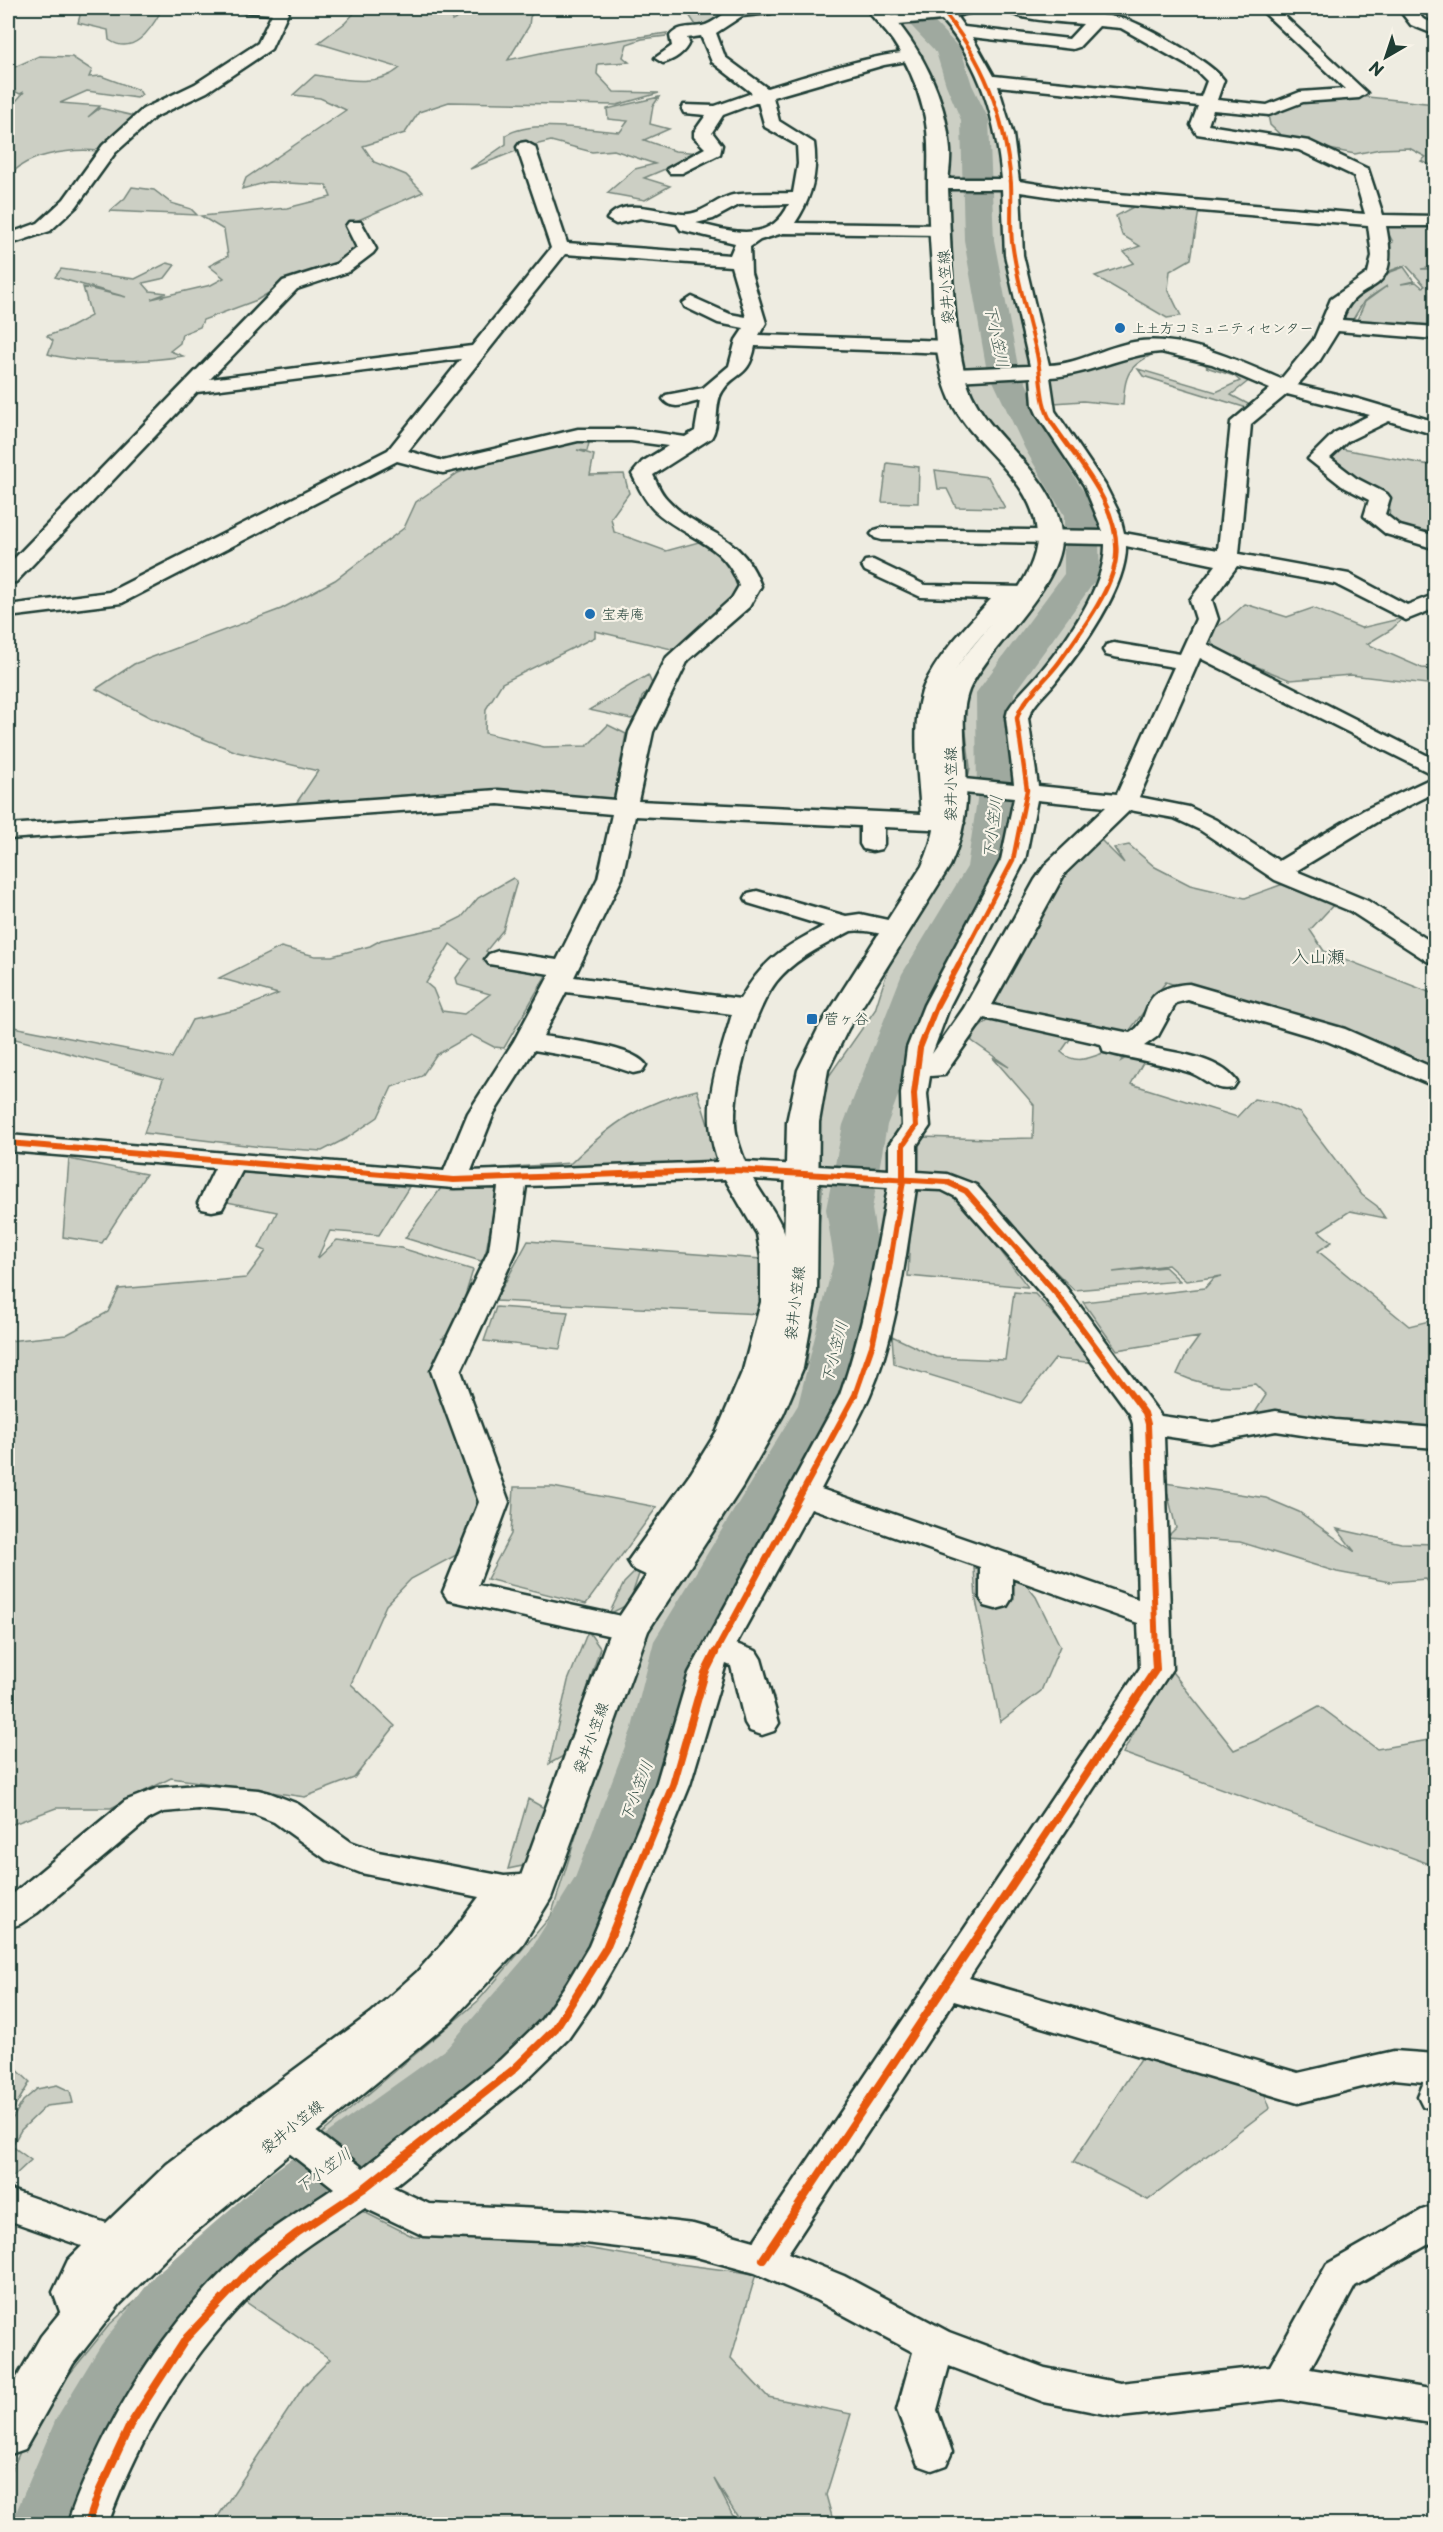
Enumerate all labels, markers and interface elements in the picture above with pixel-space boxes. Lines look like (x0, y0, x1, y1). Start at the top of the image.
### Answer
north arrow (1356, 27, 1416, 87)
text: N (1363, 56, 1388, 83)
street label: 袋井小笠線 (930, 249, 959, 325)
water label: 下小笠川 (980, 302, 1016, 370)
place label: 上土方コミュニティセンター (1132, 317, 1313, 338)
marker: 上土方コミュニティセンター (1113, 321, 1127, 335)
place label: 宝寿庵 (602, 603, 644, 624)
marker: 宝寿庵 (583, 607, 597, 621)
street label: 袋井小笠線 (938, 746, 961, 822)
water label: 下小笠川 (975, 794, 1007, 860)
district label: 入山瀬 (1291, 942, 1345, 969)
place label: 菅ヶ谷 (824, 1006, 869, 1029)
marker: 菅ヶ谷 (805, 1012, 819, 1026)
street label: 袋井小笠線 (778, 1264, 809, 1341)
water label: 下小笠川 (814, 1318, 852, 1386)
street label: 袋井小笠線 (566, 1698, 613, 1777)
water label: 下小笠川 (612, 1756, 658, 1825)
street label: 袋井小笠線 (255, 2093, 327, 2158)
water label: 下小笠川 (289, 2141, 355, 2198)

